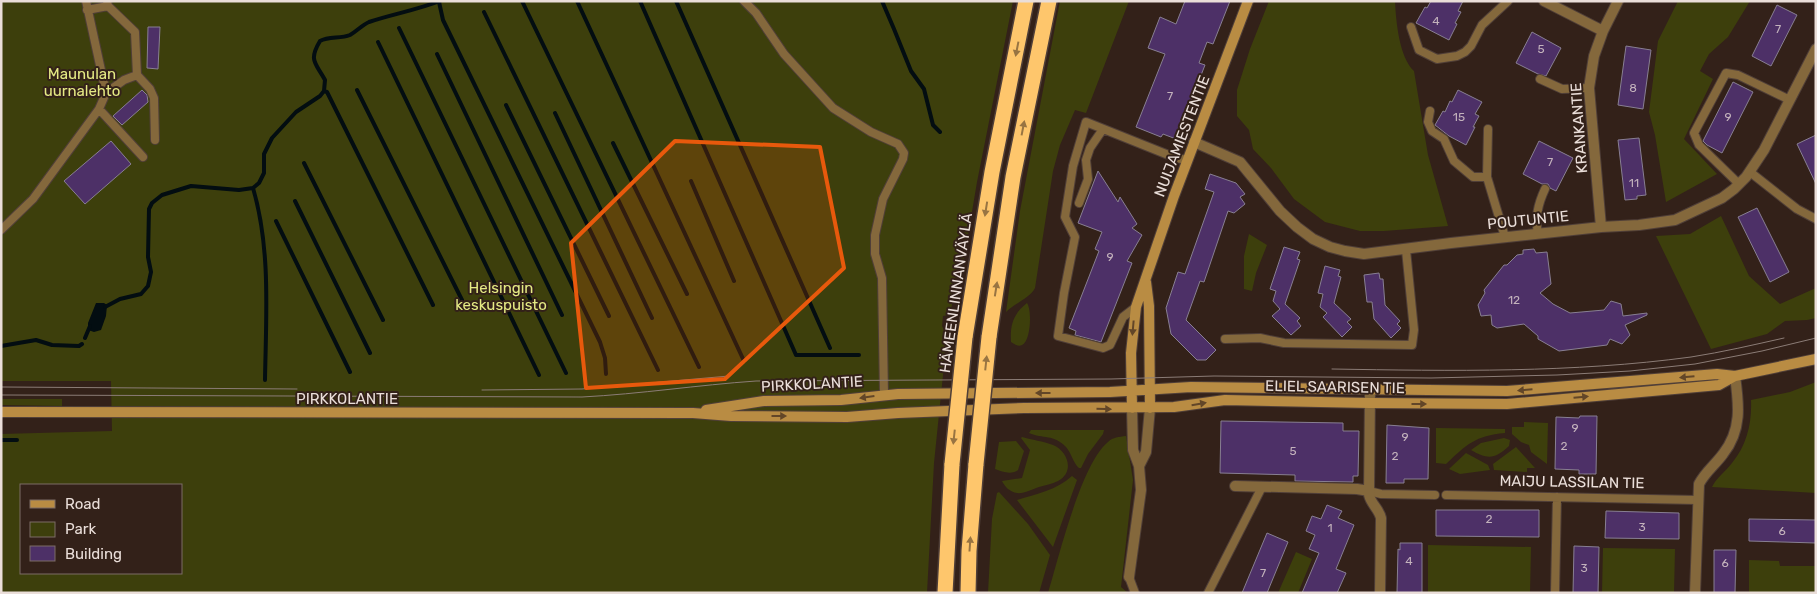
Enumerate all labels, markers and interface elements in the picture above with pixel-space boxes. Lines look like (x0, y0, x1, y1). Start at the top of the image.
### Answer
house number: 4 (1432, 14, 1440, 28)
house number: 7 (1775, 22, 1781, 36)
one-way arrow (1012, 41, 1020, 57)
house number: 5 (1537, 42, 1545, 56)
park label: Maunulan uurnalehto (44, 65, 120, 100)
street label: NUIJAMIESTENTIE (1151, 73, 1213, 199)
house number: 8 (1629, 81, 1637, 95)
street label: KRANKANTIE (1567, 82, 1591, 174)
house number: 7 (1167, 89, 1173, 103)
house number: 15 (1453, 110, 1465, 124)
house number: 9 (1724, 110, 1732, 124)
one-way arrow (1020, 120, 1028, 136)
house number: 7 (1547, 155, 1553, 169)
house number: 11 (1629, 176, 1639, 190)
one-way arrow (981, 201, 989, 217)
street label: POUTUNTIE (1486, 207, 1570, 233)
street label: HÄMEENLINNANVÄYLÄ (936, 212, 976, 374)
house number: 9 (1106, 250, 1114, 264)
park label: Helsingin keskuspuisto (455, 279, 547, 314)
one-way arrow (993, 280, 1001, 296)
house number: 12 (1508, 293, 1520, 307)
one-way arrow (1129, 320, 1137, 336)
one-way arrow (983, 355, 991, 371)
street label: PIRKKOLANTIE (761, 372, 863, 396)
one-way arrow (1679, 373, 1695, 381)
street label: ELIEL SAARISEN TIE (1265, 377, 1405, 397)
one-way arrow (1517, 386, 1533, 394)
one-way arrow (1035, 389, 1051, 397)
street label: PIRKKOLANTIE (296, 390, 398, 408)
one-way arrow (858, 393, 874, 401)
one-way arrow (1573, 393, 1589, 401)
one-way arrow (1191, 400, 1207, 408)
one-way arrow (1411, 400, 1427, 408)
one-way arrow (1097, 405, 1113, 413)
one-way arrow (772, 412, 788, 420)
house number: 9 (1571, 421, 1579, 435)
one-way arrow (950, 430, 958, 446)
house number: 9 (1401, 430, 1409, 444)
house number: 2 (1560, 439, 1568, 453)
house number: 5 (1289, 444, 1297, 458)
house number: 2 (1391, 449, 1399, 463)
street label: MAIJU LASSILAN TIE (1499, 472, 1645, 492)
legend (20, 484, 182, 574)
text: Road (65, 495, 101, 513)
house number: 2 (1485, 512, 1493, 526)
text: Park (65, 520, 96, 538)
house number: 3 (1638, 520, 1646, 534)
house number: 1 (1327, 521, 1333, 535)
house number: 6 (1778, 524, 1786, 538)
one-way arrow (966, 536, 974, 552)
text: Building (65, 545, 122, 563)
house number: 4 (1405, 554, 1413, 568)
house number: 6 (1721, 556, 1729, 570)
house number: 3 (1580, 561, 1588, 575)
house number: 7 (1260, 566, 1266, 580)

